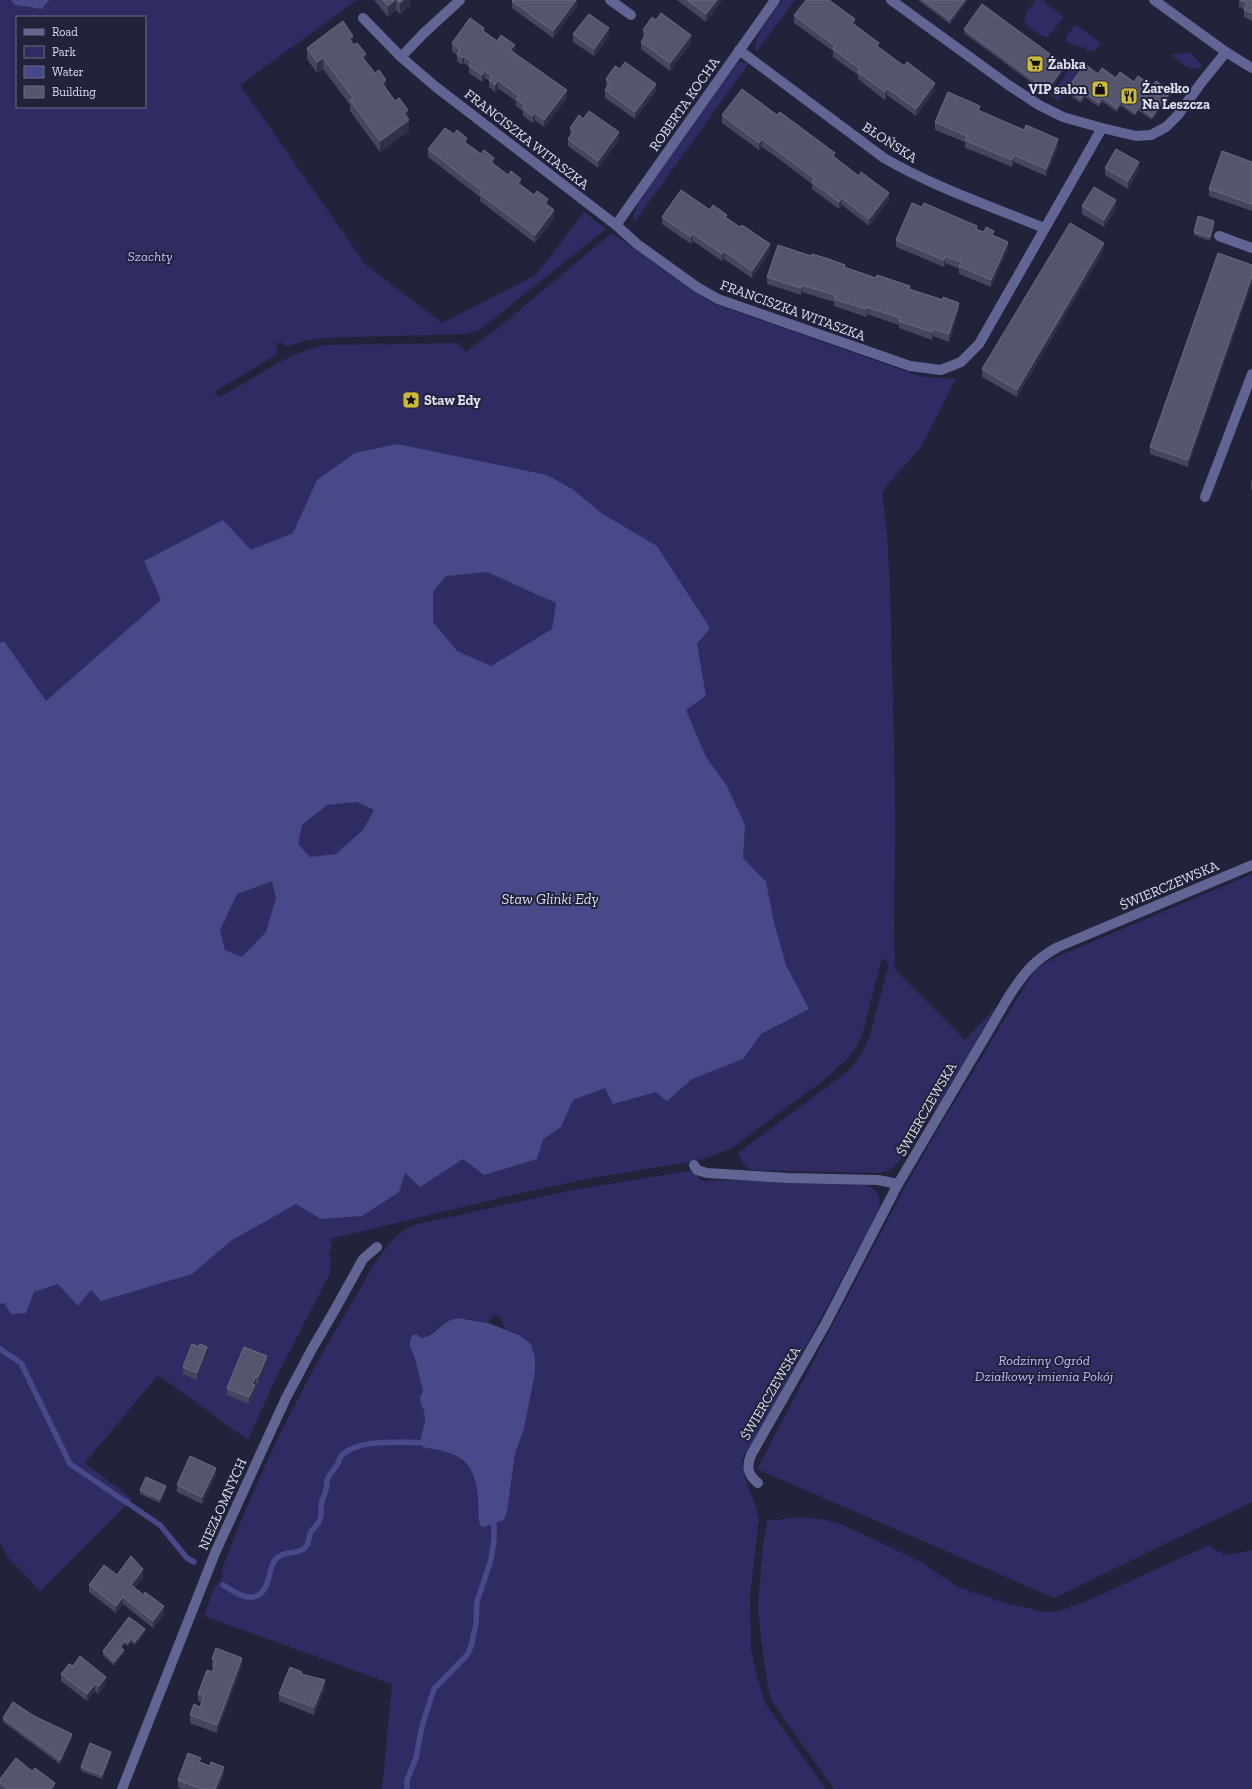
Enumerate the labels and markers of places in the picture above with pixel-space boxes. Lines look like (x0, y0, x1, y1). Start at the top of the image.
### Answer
supermarket icon: Żabka (1025, 54, 1045, 74)
place label: Żabka (1048, 56, 1086, 73)
shop icon: VIP salon (1090, 79, 1110, 99)
place label: Żarełko Na Leszcza (1142, 80, 1210, 113)
place label: VIP salon (1029, 81, 1088, 98)
restaurant icon: Żarełko Na Leszcza (1119, 86, 1139, 106)
place icon: Staw Edy (401, 390, 421, 410)
place label: Staw Edy (424, 392, 481, 409)

